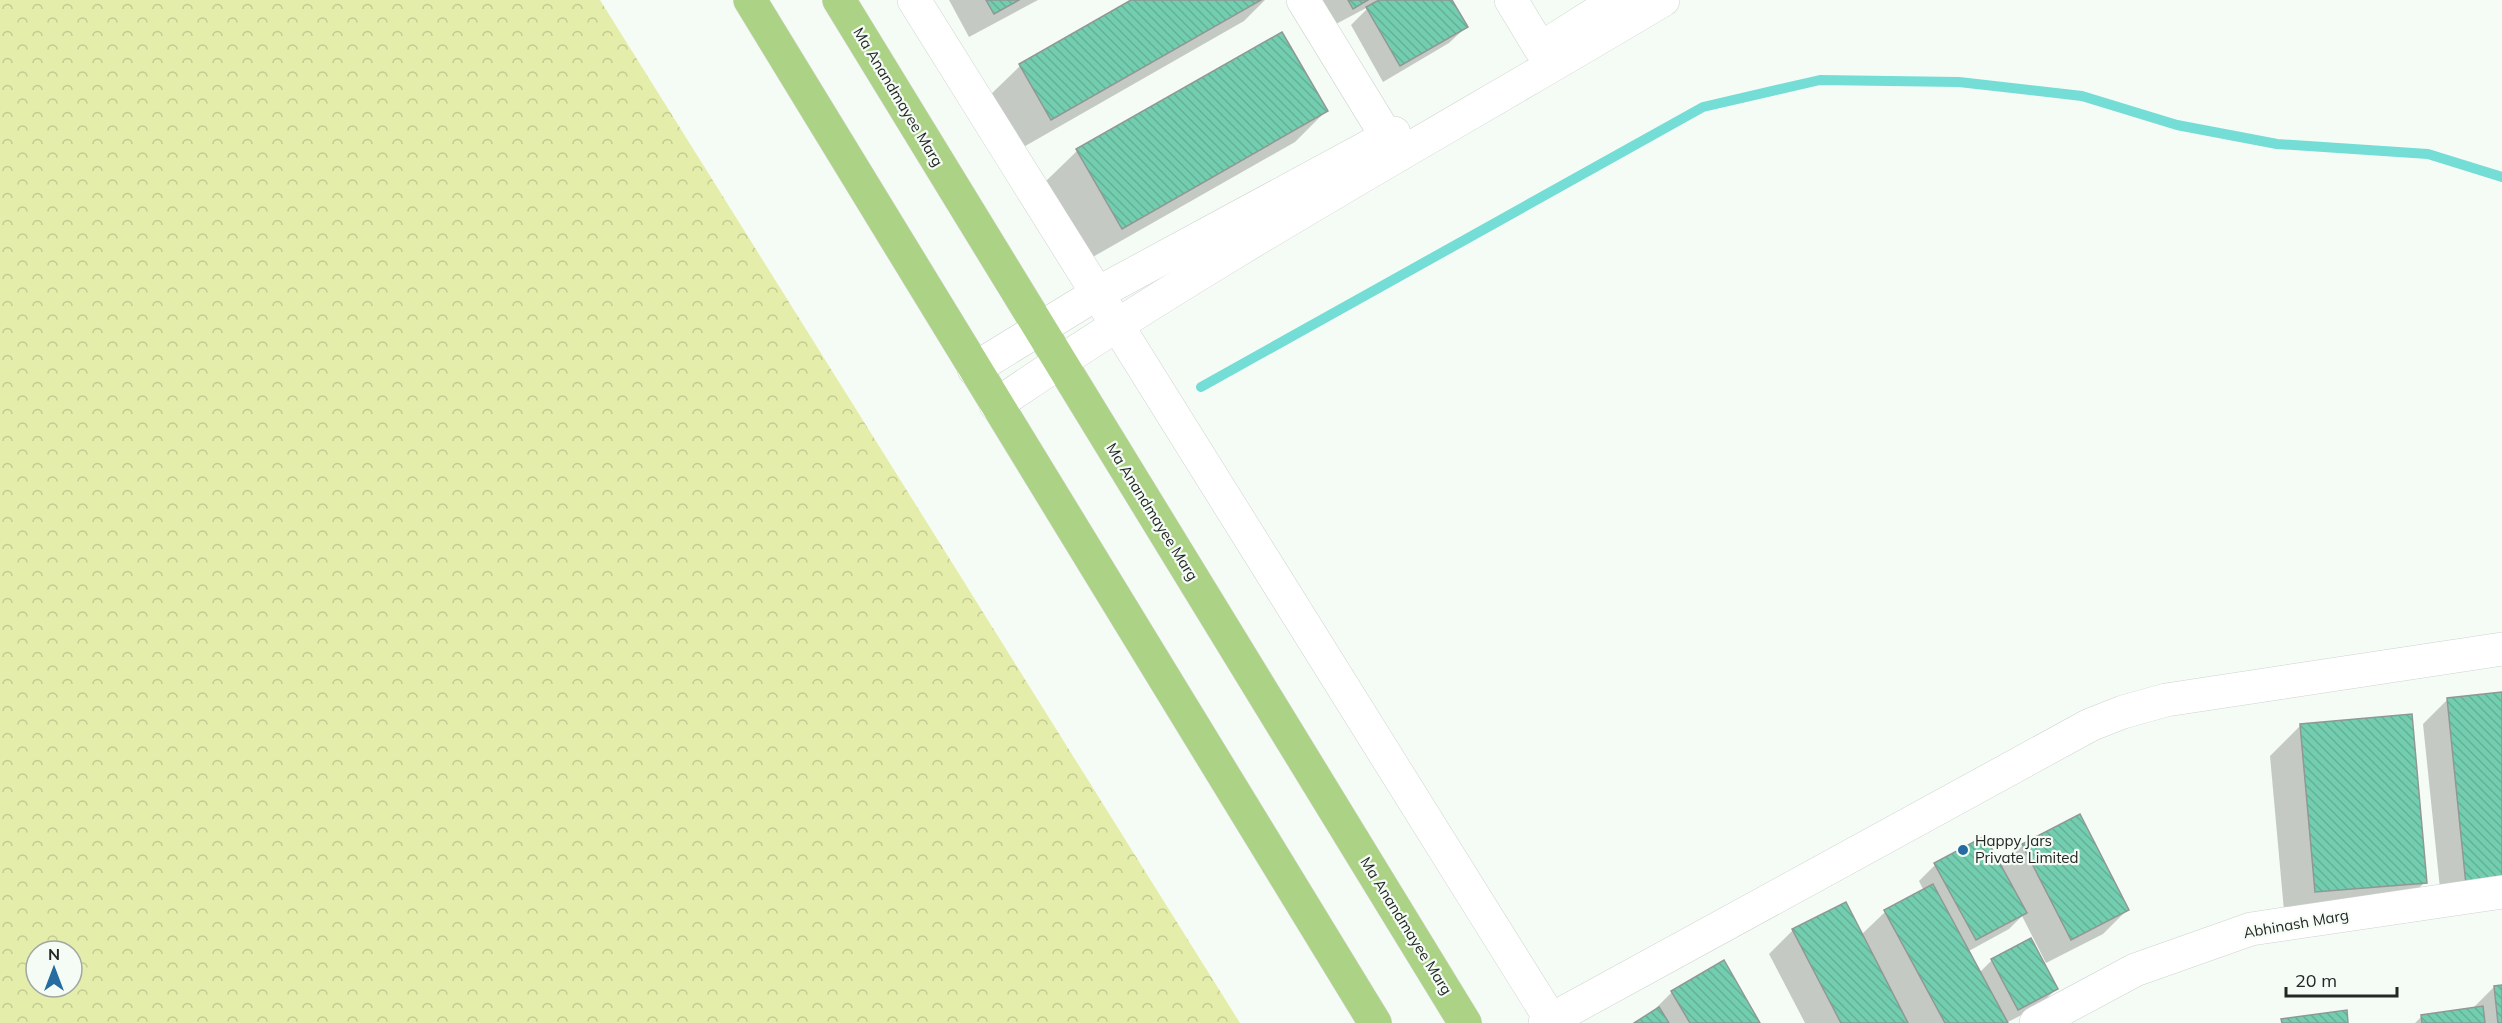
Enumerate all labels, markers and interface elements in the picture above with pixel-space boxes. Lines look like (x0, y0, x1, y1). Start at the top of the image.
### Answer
street label: Ma Anandmayee Marg (849, 24, 947, 170)
street label: Ma Anandmayee Marg (1102, 439, 1203, 584)
place label: Happy Jars Private Limited (1975, 831, 2079, 867)
marker: Happy Jars Private Limited (1956, 843, 1970, 857)
street label: Ma Anandmayee Marg (1356, 853, 1457, 998)
street label: Abhinash Marg (2242, 905, 2350, 942)
north arrow (24, 939, 84, 999)
text: N (48, 944, 60, 964)
scale bar (2286, 960, 2397, 998)
text: 20 m (2295, 969, 2337, 992)

